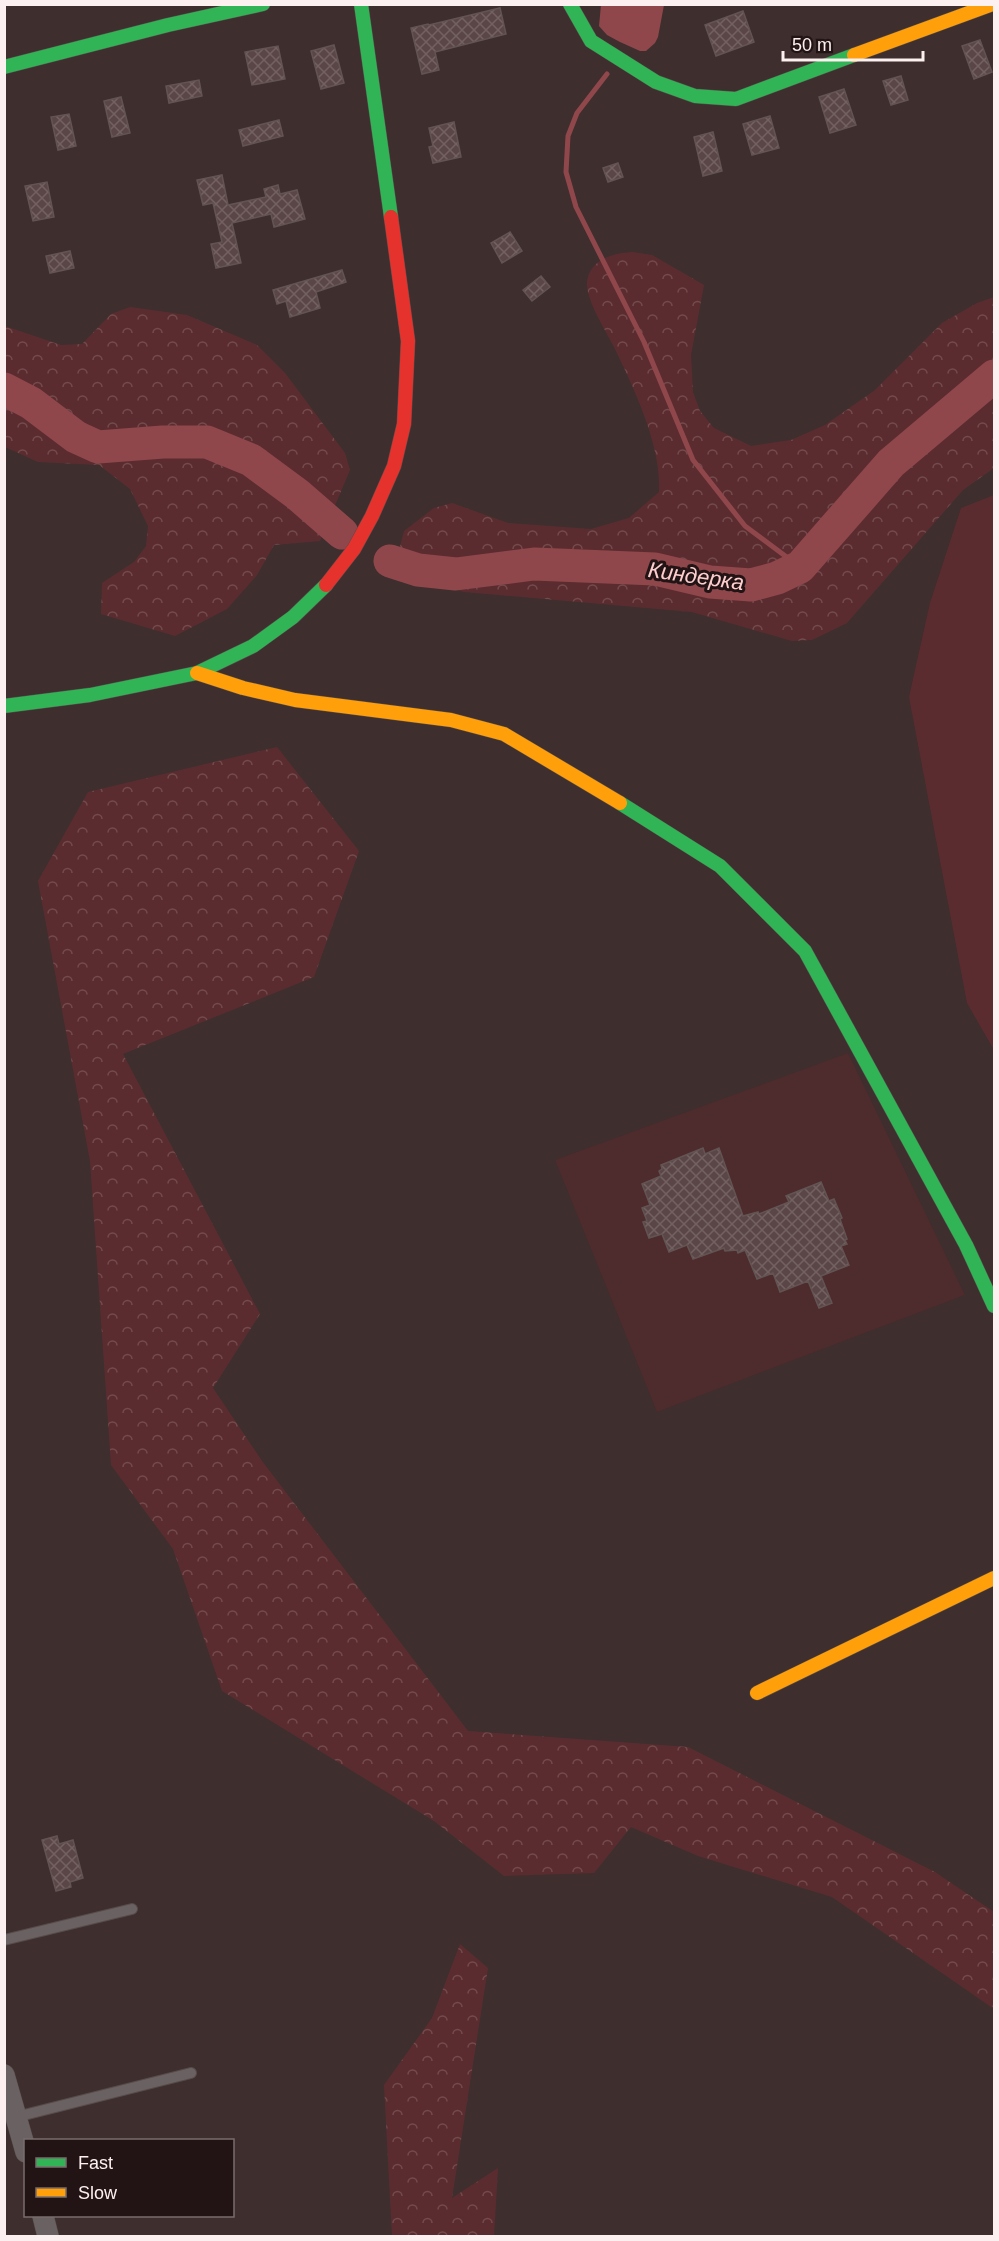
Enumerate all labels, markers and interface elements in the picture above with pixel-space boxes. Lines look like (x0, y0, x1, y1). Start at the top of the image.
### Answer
scale bar (783, 24, 922, 62)
text: 50 m (792, 35, 832, 55)
water label: Киндерка (646, 557, 746, 595)
legend (24, 2139, 234, 2217)
text: Fast (78, 2153, 113, 2173)
text: Slow (78, 2183, 118, 2203)

